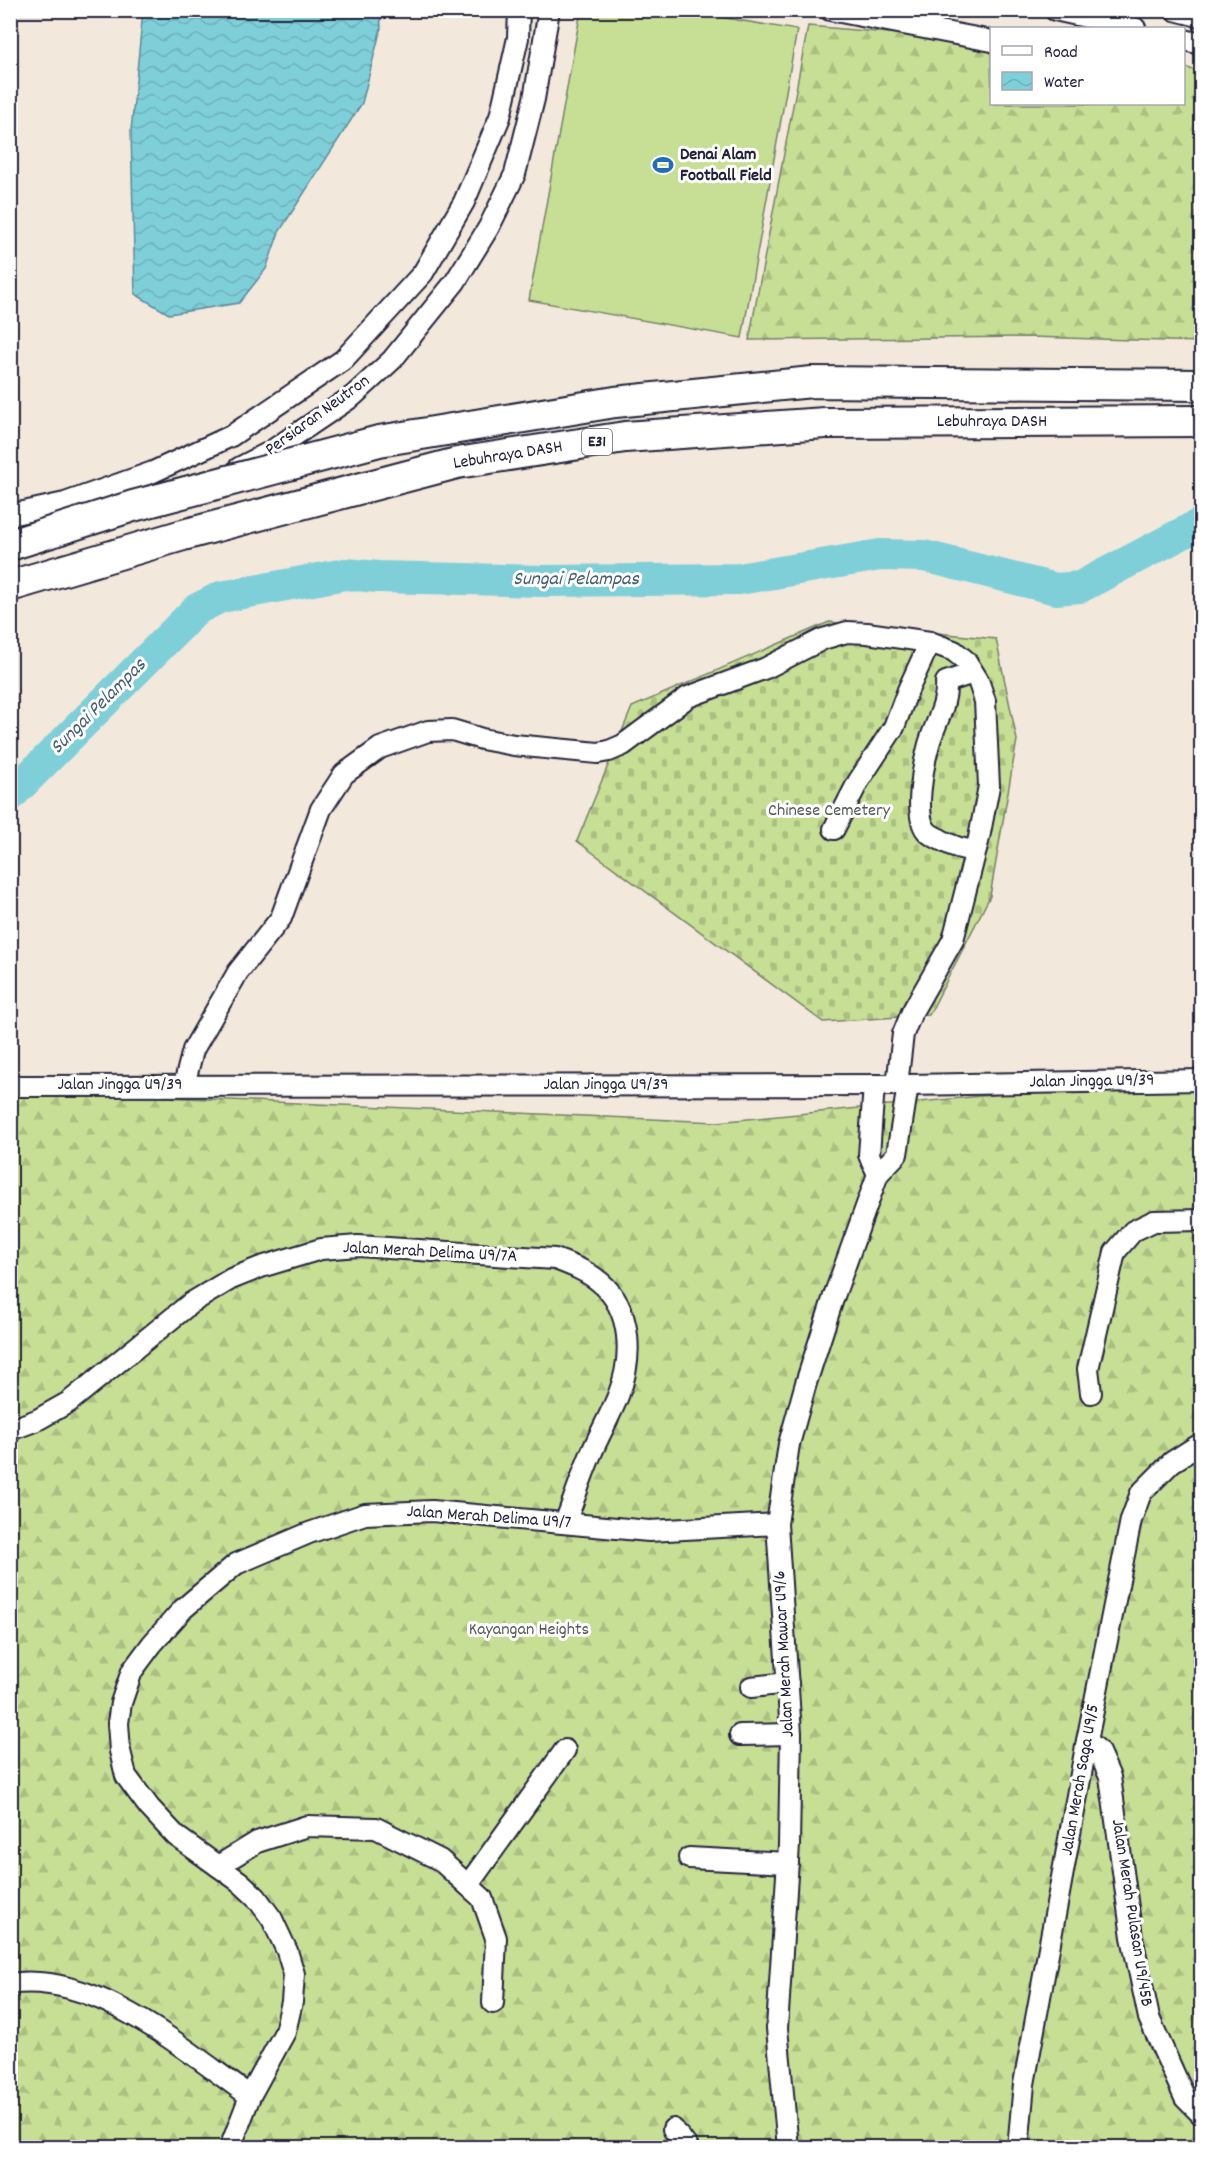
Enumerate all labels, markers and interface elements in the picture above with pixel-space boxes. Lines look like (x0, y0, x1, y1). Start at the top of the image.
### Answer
legend (990, 27, 1185, 105)
text: Road (1044, 41, 1078, 66)
text: Water (1044, 71, 1084, 96)
place label: Denai Alam Football Field (680, 143, 772, 189)
sports icon: Denai Alam Football Field (651, 153, 675, 177)
street label: Persiaran Neutron (261, 369, 375, 463)
street label: Lebuhraya DASH (937, 410, 1047, 435)
road number: E31 (582, 429, 612, 455)
street label: Lebuhraya DASH (452, 435, 564, 477)
water label: Sungai Pelampas (513, 566, 639, 594)
water label: Sungai Pelampas (45, 652, 154, 761)
park label: Chinese Cemetery (768, 799, 891, 824)
street label: Jalan Jingga U9/39 (1029, 1068, 1155, 1096)
street label: Jalan Jingga U9/39 (58, 1073, 182, 1098)
street label: Jalan Jingga U9/39 (544, 1073, 668, 1098)
street label: Jalan Merah Delima U9/7A (342, 1236, 518, 1270)
street label: Jalan Merah Delima U9/7 (406, 1500, 572, 1536)
street label: Jalan Merah Mawar U9/6 (768, 1570, 802, 1738)
park label: Kayangan Heights (469, 1618, 589, 1643)
street label: Jalan Merah Saga U9/5 (1055, 1702, 1107, 1858)
street label: Jalan Merah Pulasan U9/45B (1104, 1817, 1158, 2009)

